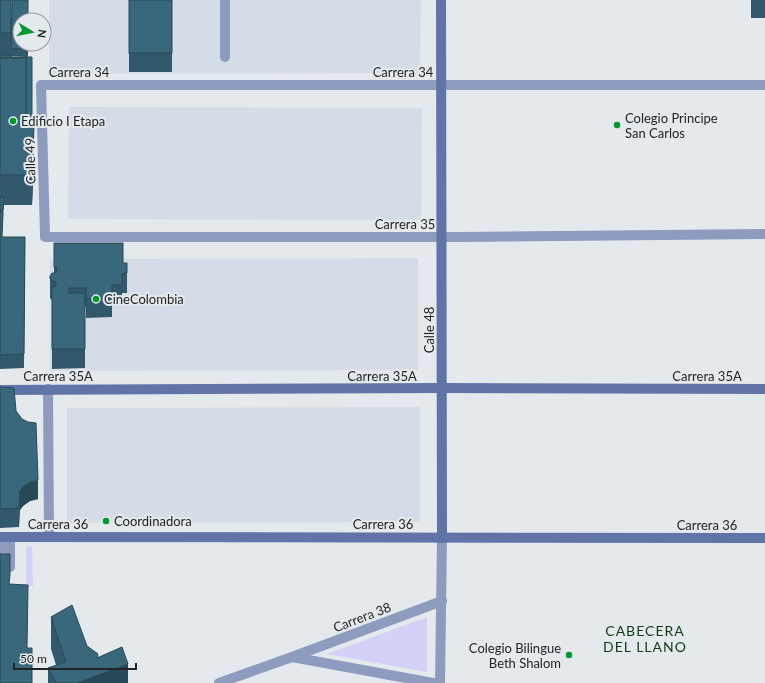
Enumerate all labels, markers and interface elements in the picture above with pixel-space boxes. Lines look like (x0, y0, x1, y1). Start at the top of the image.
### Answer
north arrow (12, 12, 52, 52)
text: N (35, 29, 49, 39)
street label: Carrera 34 (49, 64, 110, 80)
street label: Carrera 34 (373, 64, 434, 80)
place label: Colegio Principe San Carlos (625, 110, 718, 141)
place label: Edificio I Etapa (21, 113, 105, 129)
marker: Edificio I Etapa (8, 116, 18, 126)
marker: Colegio Principe San Carlos (612, 120, 622, 130)
street label: Calle 49 (22, 138, 38, 184)
street label: Carrera 35 (375, 216, 435, 232)
place label: CineColombia (104, 291, 184, 307)
marker: CineColombia (91, 294, 101, 304)
street label: Calle 48 (421, 307, 437, 353)
street label: Carrera 35A (23, 368, 93, 384)
street label: Carrera 35A (347, 368, 417, 384)
street label: Carrera 35A (672, 368, 742, 384)
place label: Coordinadora (114, 513, 192, 529)
street label: Carrera 36 (28, 516, 88, 532)
marker: Coordinadora (101, 516, 111, 526)
street label: Carrera 36 (353, 516, 413, 532)
street label: Carrera 36 (677, 517, 737, 533)
street label: Carrera 38 (331, 599, 393, 635)
district label: CABECERA DEL LLANO (603, 622, 687, 655)
place label: Colegio Bilingue Beth Shalom (469, 640, 561, 671)
scale bar (14, 645, 136, 671)
marker: Colegio Bilingue Beth Shalom (564, 650, 574, 660)
text: 50 m (20, 651, 47, 666)

